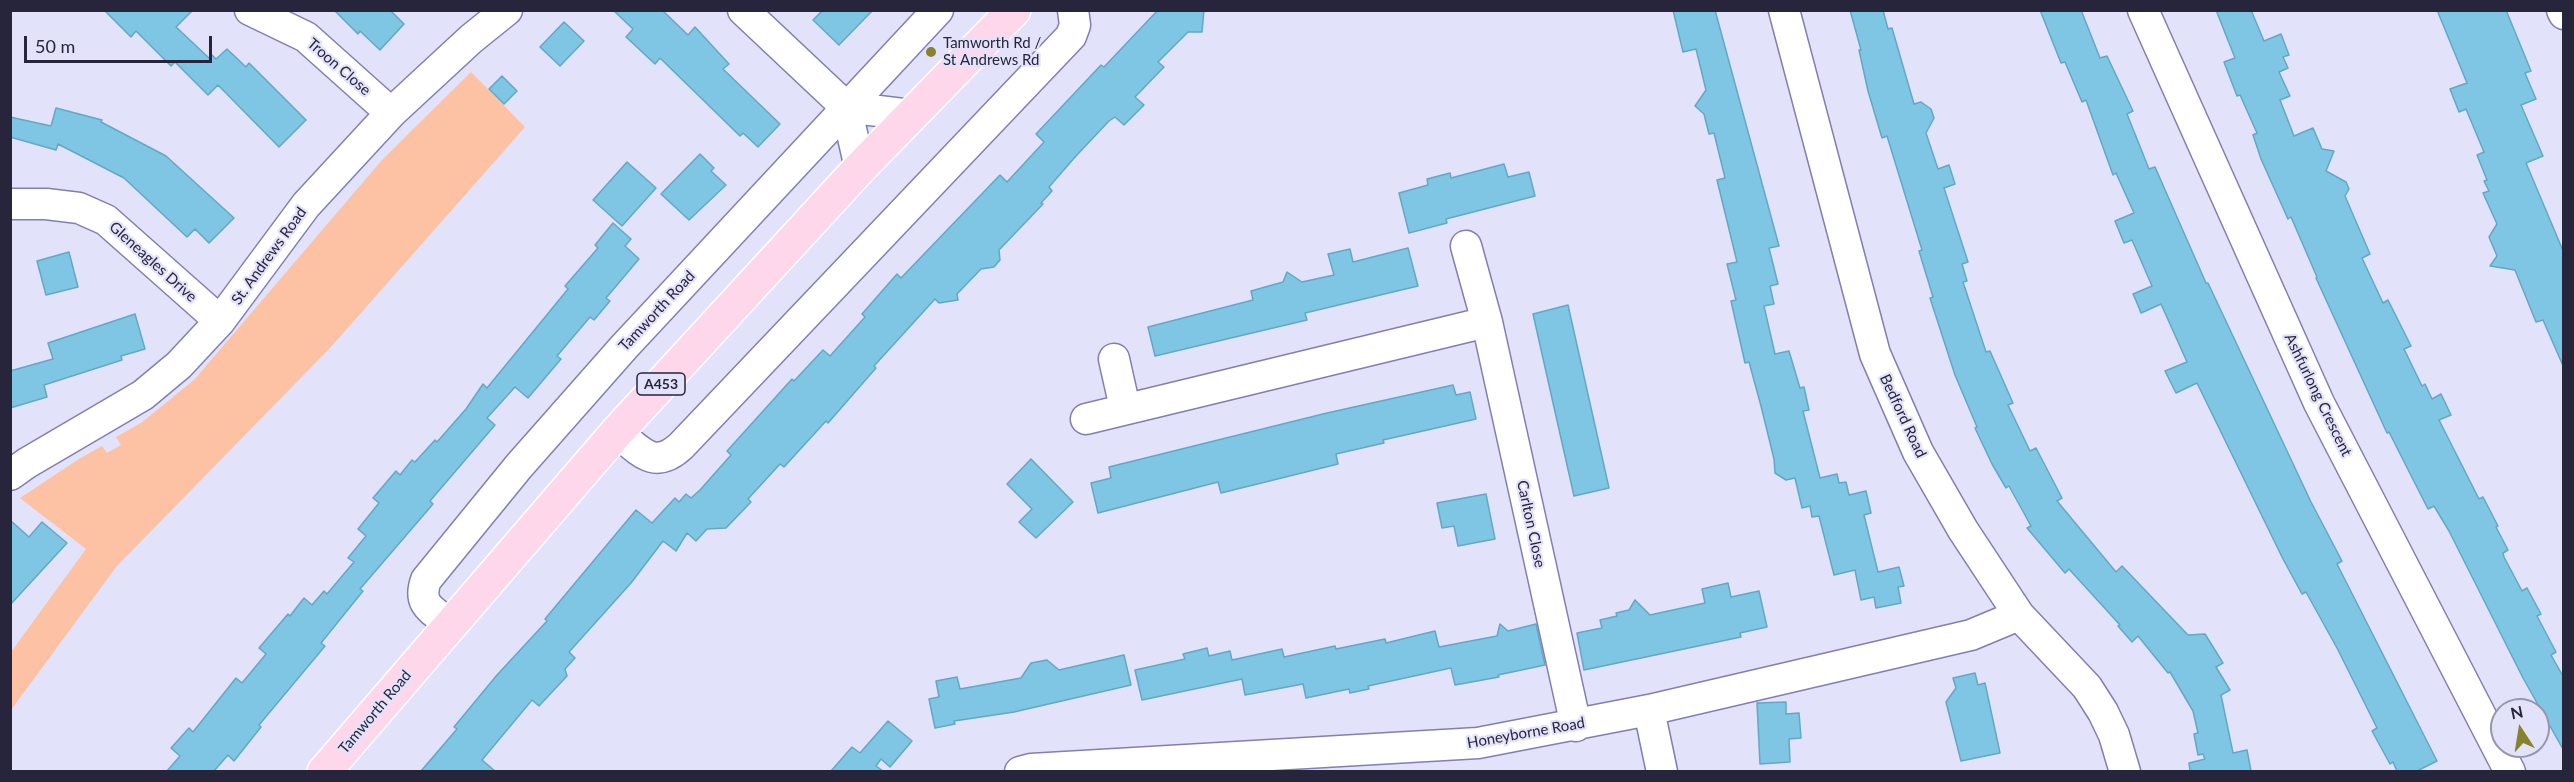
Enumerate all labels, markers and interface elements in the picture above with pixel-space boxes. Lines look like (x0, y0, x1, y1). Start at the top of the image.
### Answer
scale bar (27, 24, 214, 62)
place label: Tamworth Rd / St Andrews Rd (943, 34, 1041, 69)
text: 50 m (35, 35, 75, 57)
street label: Troon Close (304, 35, 374, 99)
marker: Tamworth Rd / St Andrews Rd (924, 45, 938, 59)
street label: St. Andrews Road (228, 204, 310, 308)
street label: Gleneagles Drive (106, 218, 200, 306)
street label: Tamworth Road (615, 267, 699, 355)
street label: Ashfurlong Crescent (2281, 331, 2355, 459)
street label: Bedford Road (1876, 371, 1930, 461)
road number: A453 (637, 373, 685, 395)
street label: Carlton Close (1513, 479, 1549, 569)
street label: Tamworth Road (335, 667, 415, 757)
north arrow (2490, 698, 2550, 758)
text: N (2509, 701, 2525, 722)
street label: Honeyborne Road (1466, 714, 1586, 752)

